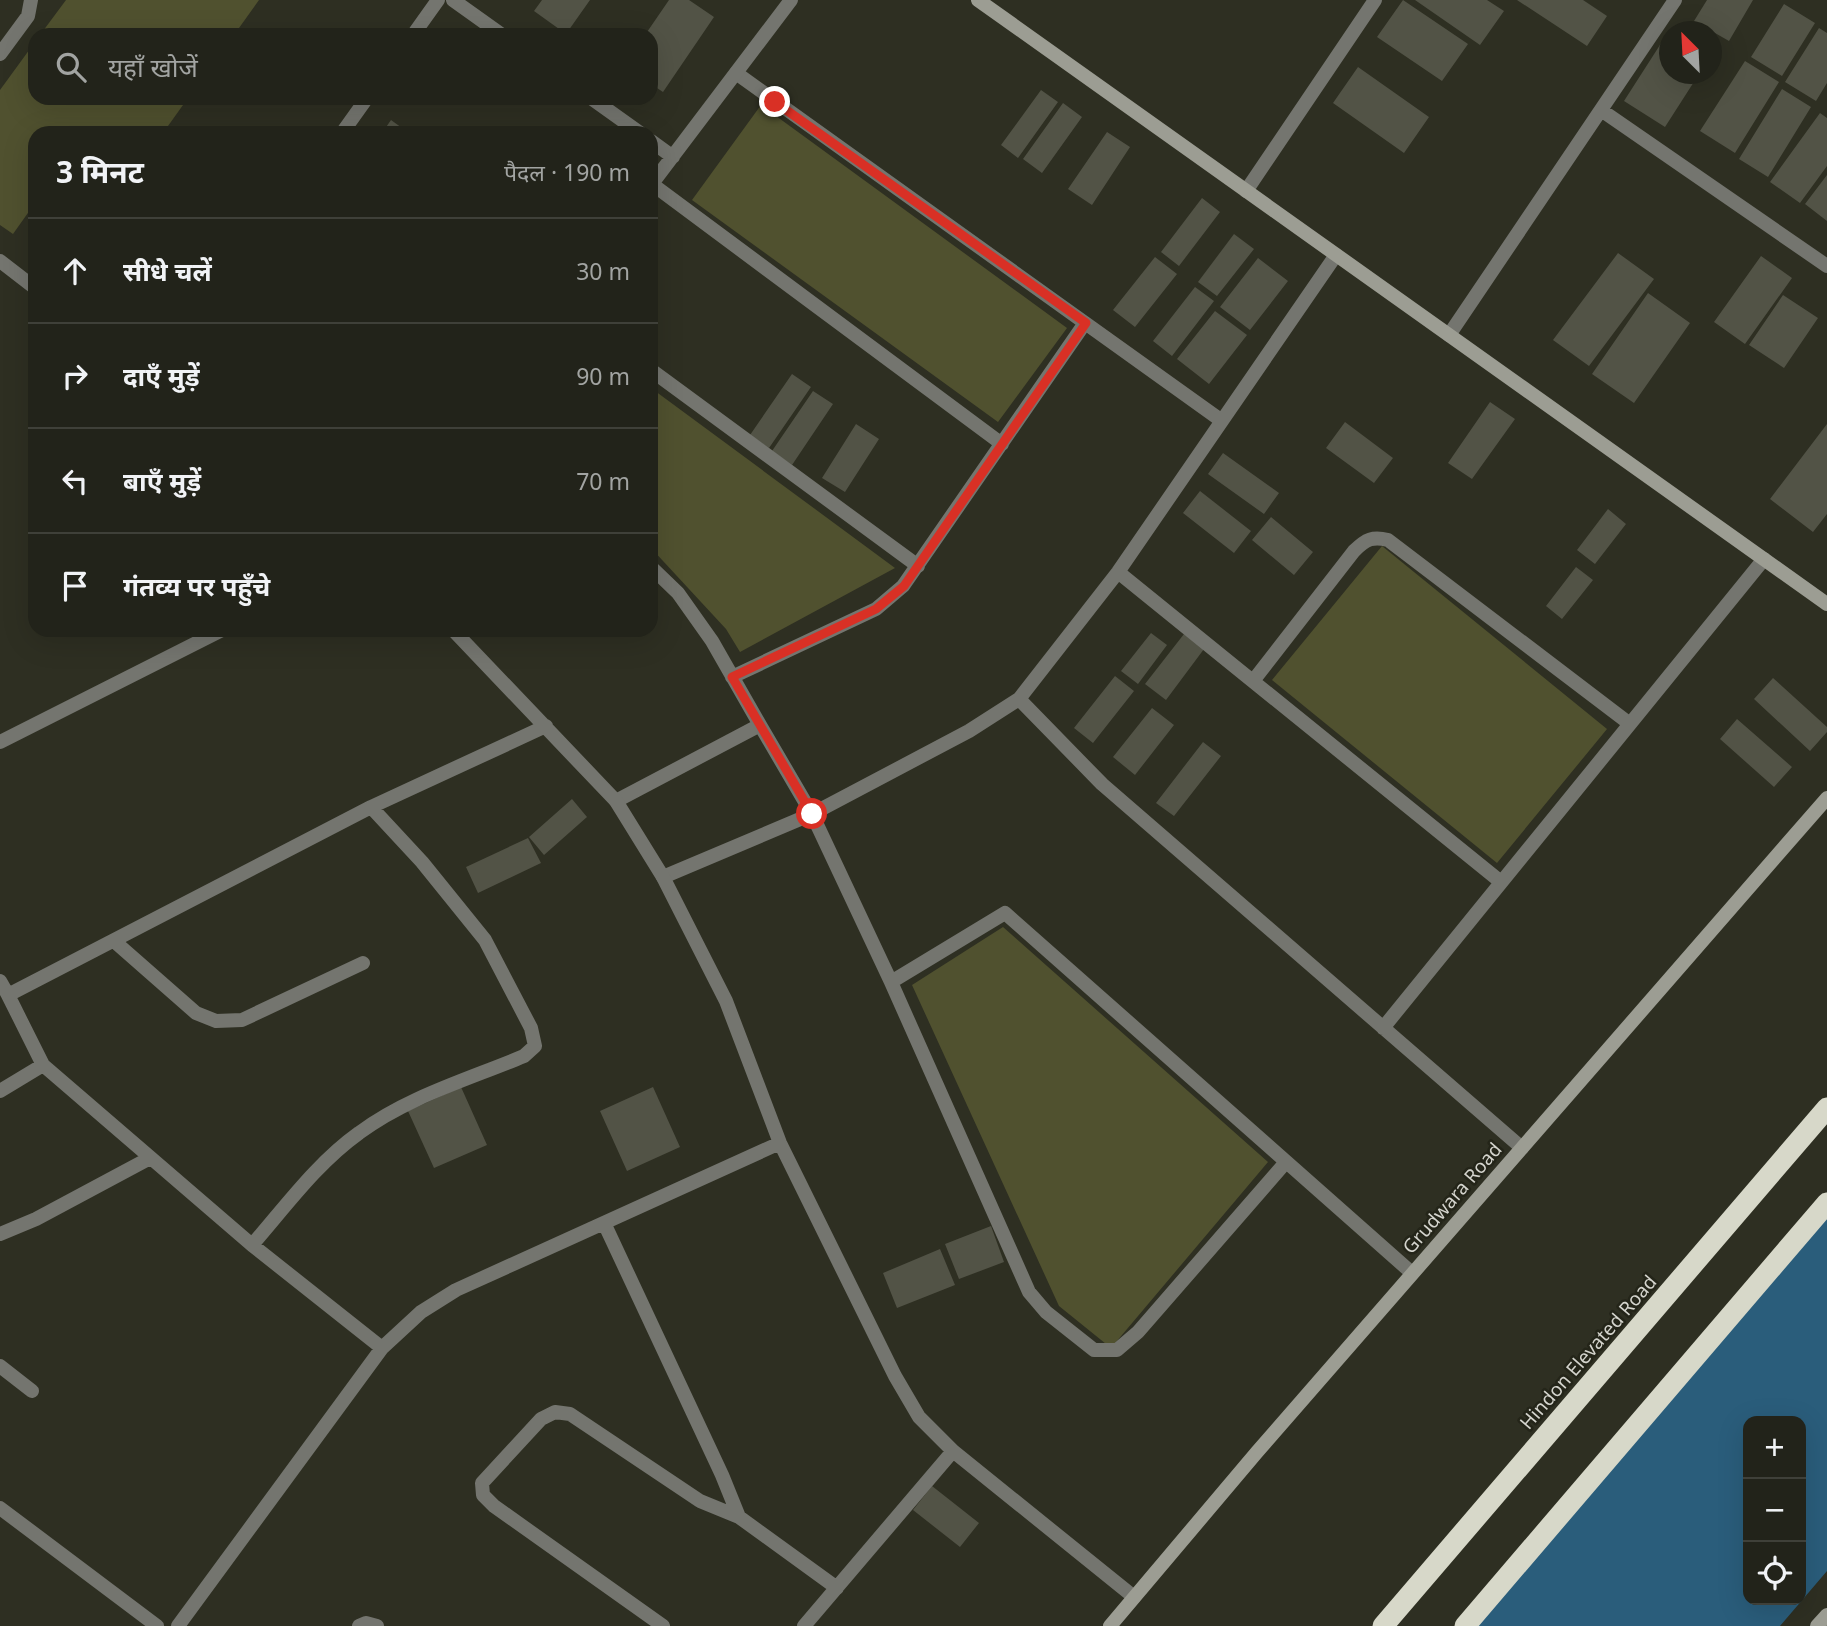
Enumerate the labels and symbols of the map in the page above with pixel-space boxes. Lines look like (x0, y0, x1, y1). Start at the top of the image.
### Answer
north arrow (1659, 21, 1722, 84)
route end (759, 86, 790, 117)
route start (796, 798, 827, 829)
street label: Grudwara Road (1396, 1137, 1508, 1259)
street label: Hindon Elevated Road (1514, 1269, 1662, 1435)

